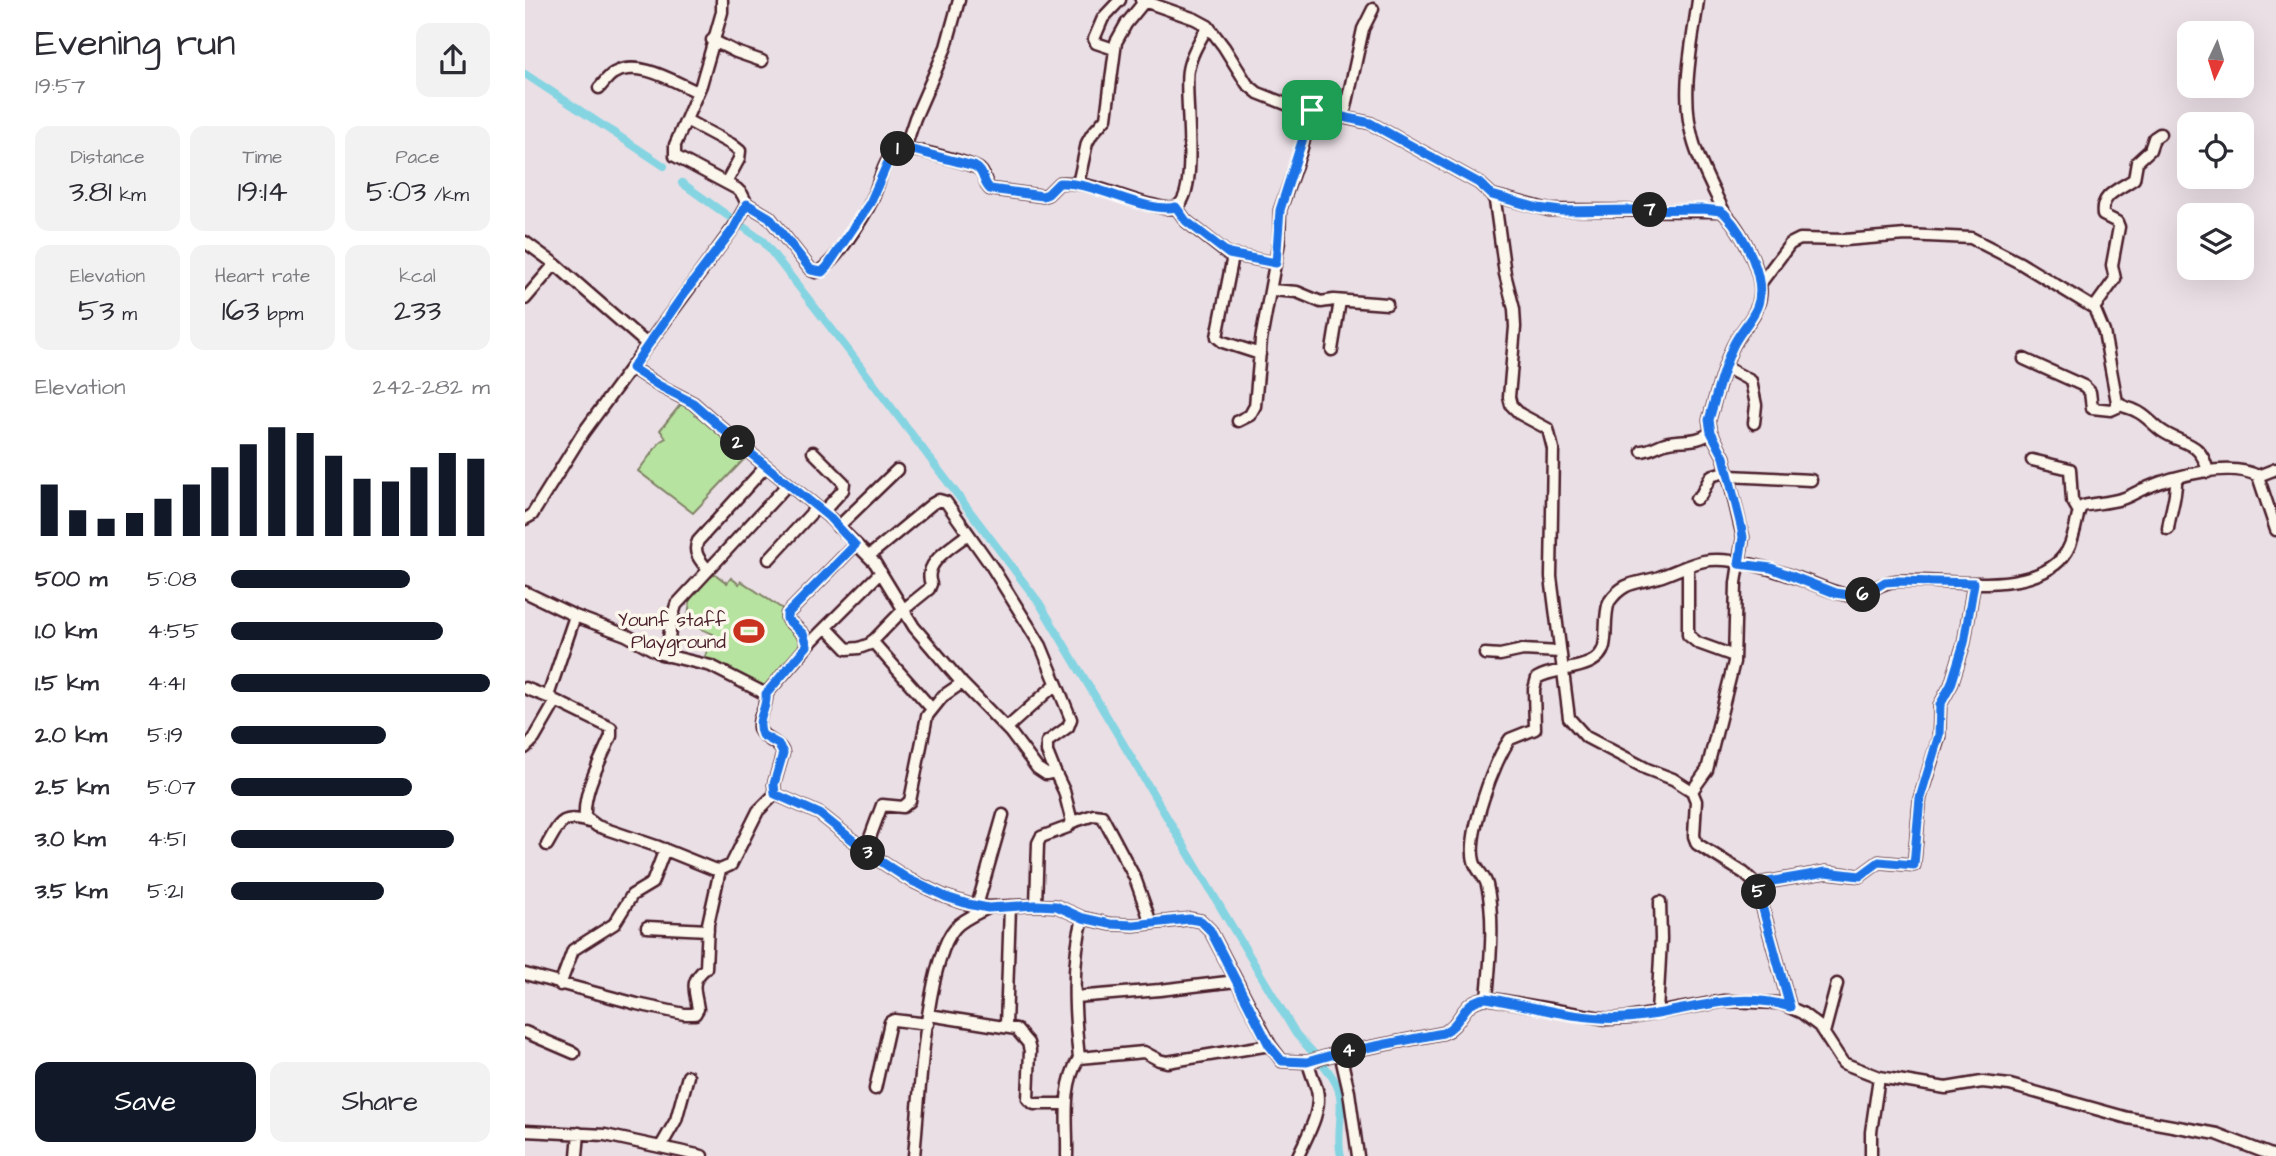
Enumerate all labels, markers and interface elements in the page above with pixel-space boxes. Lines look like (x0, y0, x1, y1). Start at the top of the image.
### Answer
text: Evening run (35, 18, 236, 70)
north arrow (2177, 21, 2254, 98)
map controls (2177, 21, 2254, 280)
button: share (416, 23, 490, 97)
text: 19:57 (35, 70, 85, 102)
pin (1282, 80, 1342, 140)
icon: arrive (1293, 91, 1331, 129)
button: locate (2177, 112, 2254, 189)
pin: 1 (881, 132, 915, 166)
text: 1 (896, 135, 899, 162)
text: Distance (71, 144, 144, 171)
text: Time (243, 144, 282, 171)
text: Pace (395, 144, 440, 171)
text: 3.81 (69, 171, 112, 213)
text: 19:14 (237, 171, 288, 213)
text: 5:03 (366, 171, 426, 213)
text: km (112, 182, 146, 209)
text: /km (426, 182, 469, 209)
pin: 7 (1633, 192, 1667, 228)
text: 7 (1644, 196, 1655, 223)
button: layers (2177, 203, 2254, 280)
text: Elevation (70, 263, 145, 290)
text: Heart rate (215, 263, 310, 290)
text: kcal (399, 263, 436, 290)
text: 53 (78, 290, 115, 332)
text: 163 (222, 290, 260, 332)
text: 233 (394, 290, 441, 332)
text: m (115, 301, 137, 328)
text: bpm (260, 301, 303, 328)
text: Elevation (35, 371, 126, 403)
text: 242–282 m (373, 371, 490, 403)
pin: 2 (721, 426, 755, 460)
text: 2 (732, 429, 743, 456)
text: 500 m (35, 563, 107, 595)
text: 5:08 (147, 563, 197, 595)
pin: 6 (1845, 578, 1881, 612)
text: 6 (1857, 581, 1868, 608)
place label: Younf staff Playground (618, 607, 727, 657)
sports icon: Younf staff Playground (732, 614, 766, 648)
text: 1.0 km (35, 615, 97, 647)
text: 4:55 (147, 615, 199, 647)
text: 1.5 km (35, 667, 99, 699)
text: 4:41 (147, 667, 185, 699)
text: 2.0 km (35, 719, 107, 751)
text: 5:19 (147, 719, 183, 751)
text: 2.5 km (35, 771, 109, 803)
text: 5:07 (147, 771, 196, 803)
text: 3.0 km (35, 823, 106, 855)
text: 4:51 (147, 823, 186, 855)
pin: 3 (851, 836, 885, 870)
text: 3 (863, 839, 872, 866)
pin: 5 (1741, 874, 1777, 910)
text: 3.5 km (35, 875, 107, 907)
text: 5:21 (147, 875, 183, 907)
text: 5 (1752, 878, 1765, 905)
pin: 4 (1331, 1034, 1367, 1068)
text: 4 (1342, 1037, 1355, 1064)
button: Save (35, 1062, 256, 1142)
button: Share (270, 1062, 490, 1142)

